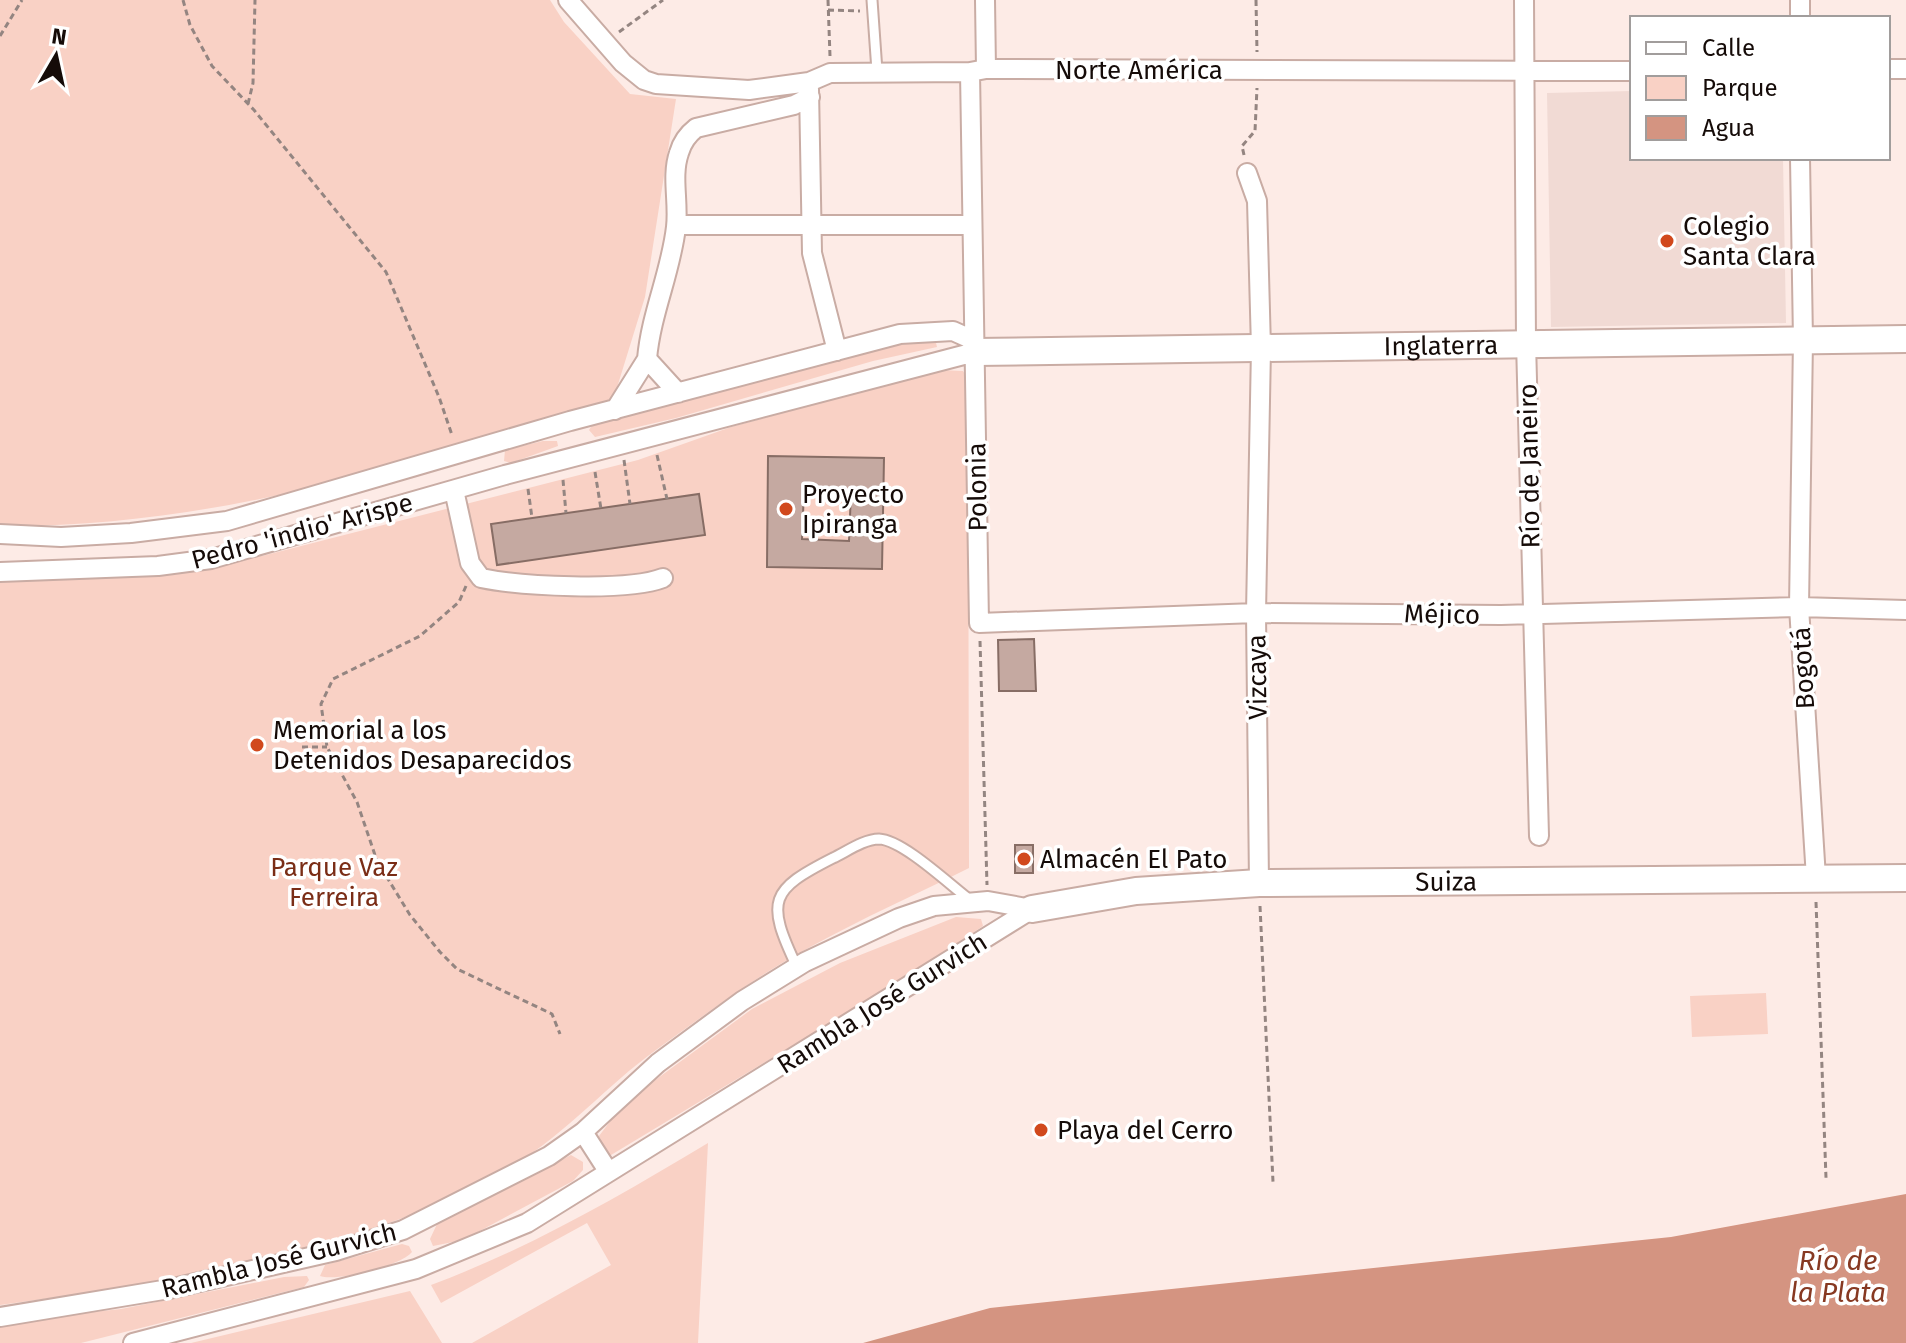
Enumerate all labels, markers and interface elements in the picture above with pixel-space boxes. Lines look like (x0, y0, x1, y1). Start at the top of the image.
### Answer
north arrow (16, 16, 96, 96)
legend (1630, 16, 1890, 160)
text: N (50, 22, 68, 51)
text: Calle (1702, 34, 1755, 62)
street label: Norte América (1055, 55, 1223, 86)
text: Parque (1702, 74, 1778, 102)
text: Agua (1702, 114, 1755, 142)
place label: Colegio Santa Clara (1683, 211, 1816, 272)
marker: Colegio Santa Clara (1658, 232, 1676, 250)
street label: Inglaterra (1383, 330, 1498, 362)
street label: Río de Janeiro (1513, 383, 1546, 549)
street label: Polonia (961, 442, 994, 532)
place label: Proyecto Ipiranga (802, 479, 904, 540)
street label: Pedro 'indio' Arispe (188, 487, 416, 576)
marker: Proyecto Ipiranga (777, 500, 795, 518)
street label: Méjico (1404, 598, 1480, 631)
street label: Bogotá (1786, 626, 1821, 710)
street label: Vizcaya (1241, 634, 1274, 720)
place label: Memorial a los Detenidos Desaparecidos (273, 715, 572, 776)
marker: Memorial a los Detenidos Desaparecidos (248, 736, 266, 754)
place label: Almacén El Pato (1040, 844, 1227, 875)
marker: Almacén El Pato (1015, 850, 1033, 868)
park label: Parque Vaz Ferreira (270, 852, 398, 913)
street label: Suiza (1415, 866, 1477, 898)
street label: Rambla José Gurvich (772, 926, 993, 1081)
place label: Playa del Cerro (1057, 1115, 1233, 1146)
marker: Playa del Cerro (1032, 1121, 1050, 1139)
street label: Rambla José Gurvich (158, 1216, 400, 1305)
water label: Río de la Plata (1790, 1244, 1886, 1309)

